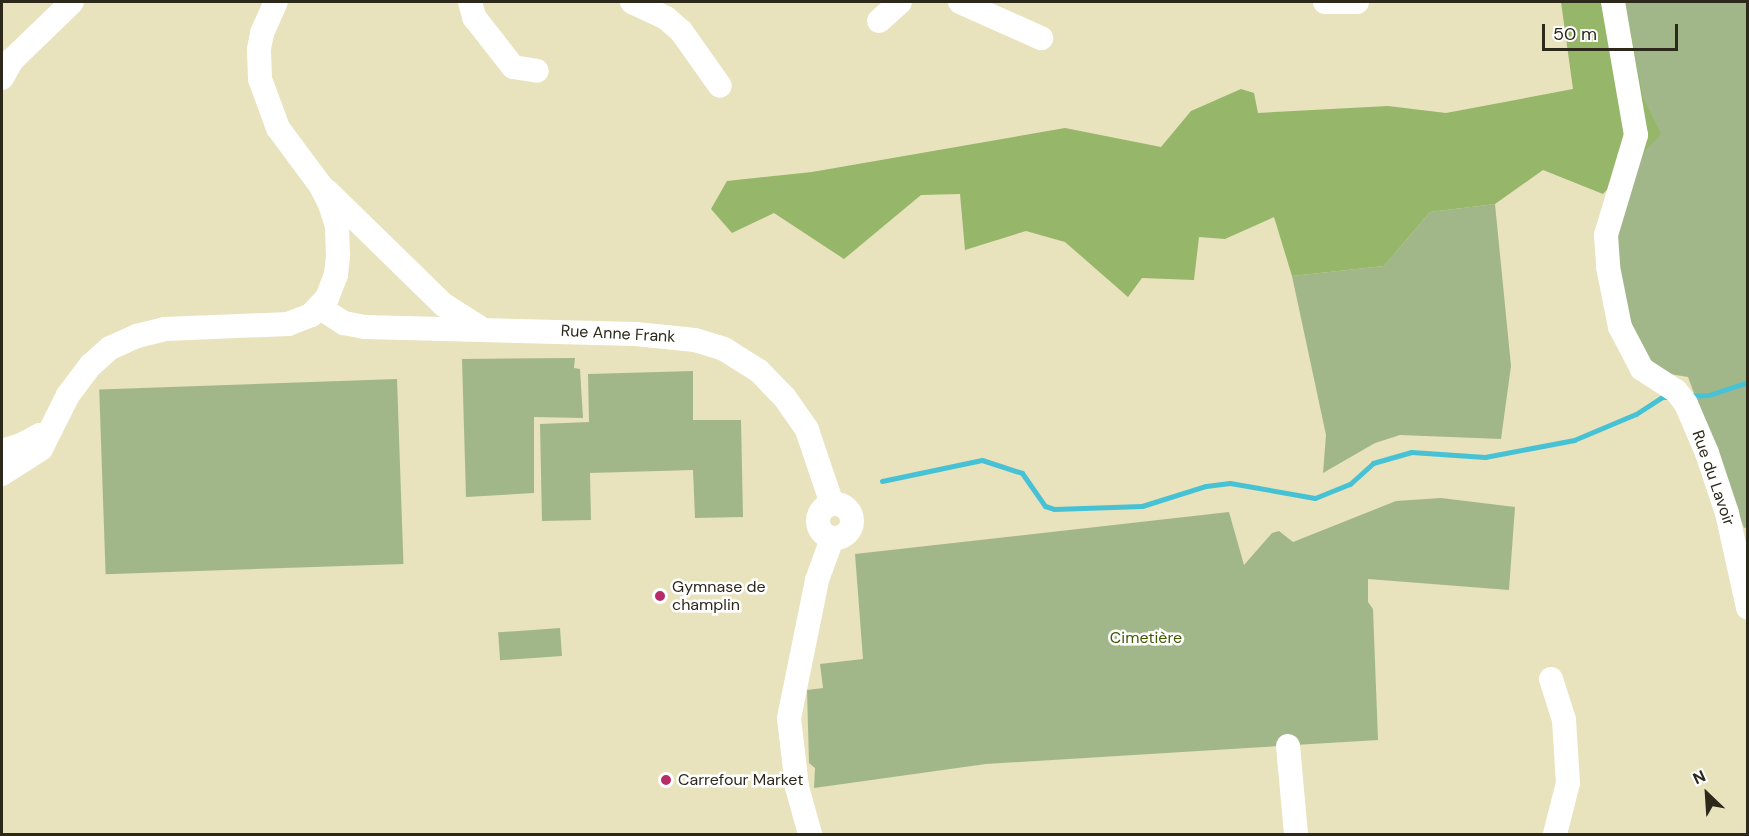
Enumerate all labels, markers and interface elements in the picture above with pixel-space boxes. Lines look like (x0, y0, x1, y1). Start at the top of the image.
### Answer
scale bar (1545, 12, 1682, 50)
text: 50 m (1553, 22, 1597, 46)
street label: Rue Anne Frank (560, 321, 676, 347)
street label: Rue du Lavoir (1688, 428, 1738, 528)
place label: Gymnase de champlin (672, 577, 766, 615)
marker: Gymnase de champlin (653, 589, 667, 603)
park label: Cimetière (1110, 628, 1182, 648)
north arrow (1677, 764, 1737, 824)
text: N (1689, 765, 1709, 789)
place label: Carrefour Market (678, 770, 803, 790)
marker: Carrefour Market (659, 773, 673, 787)

